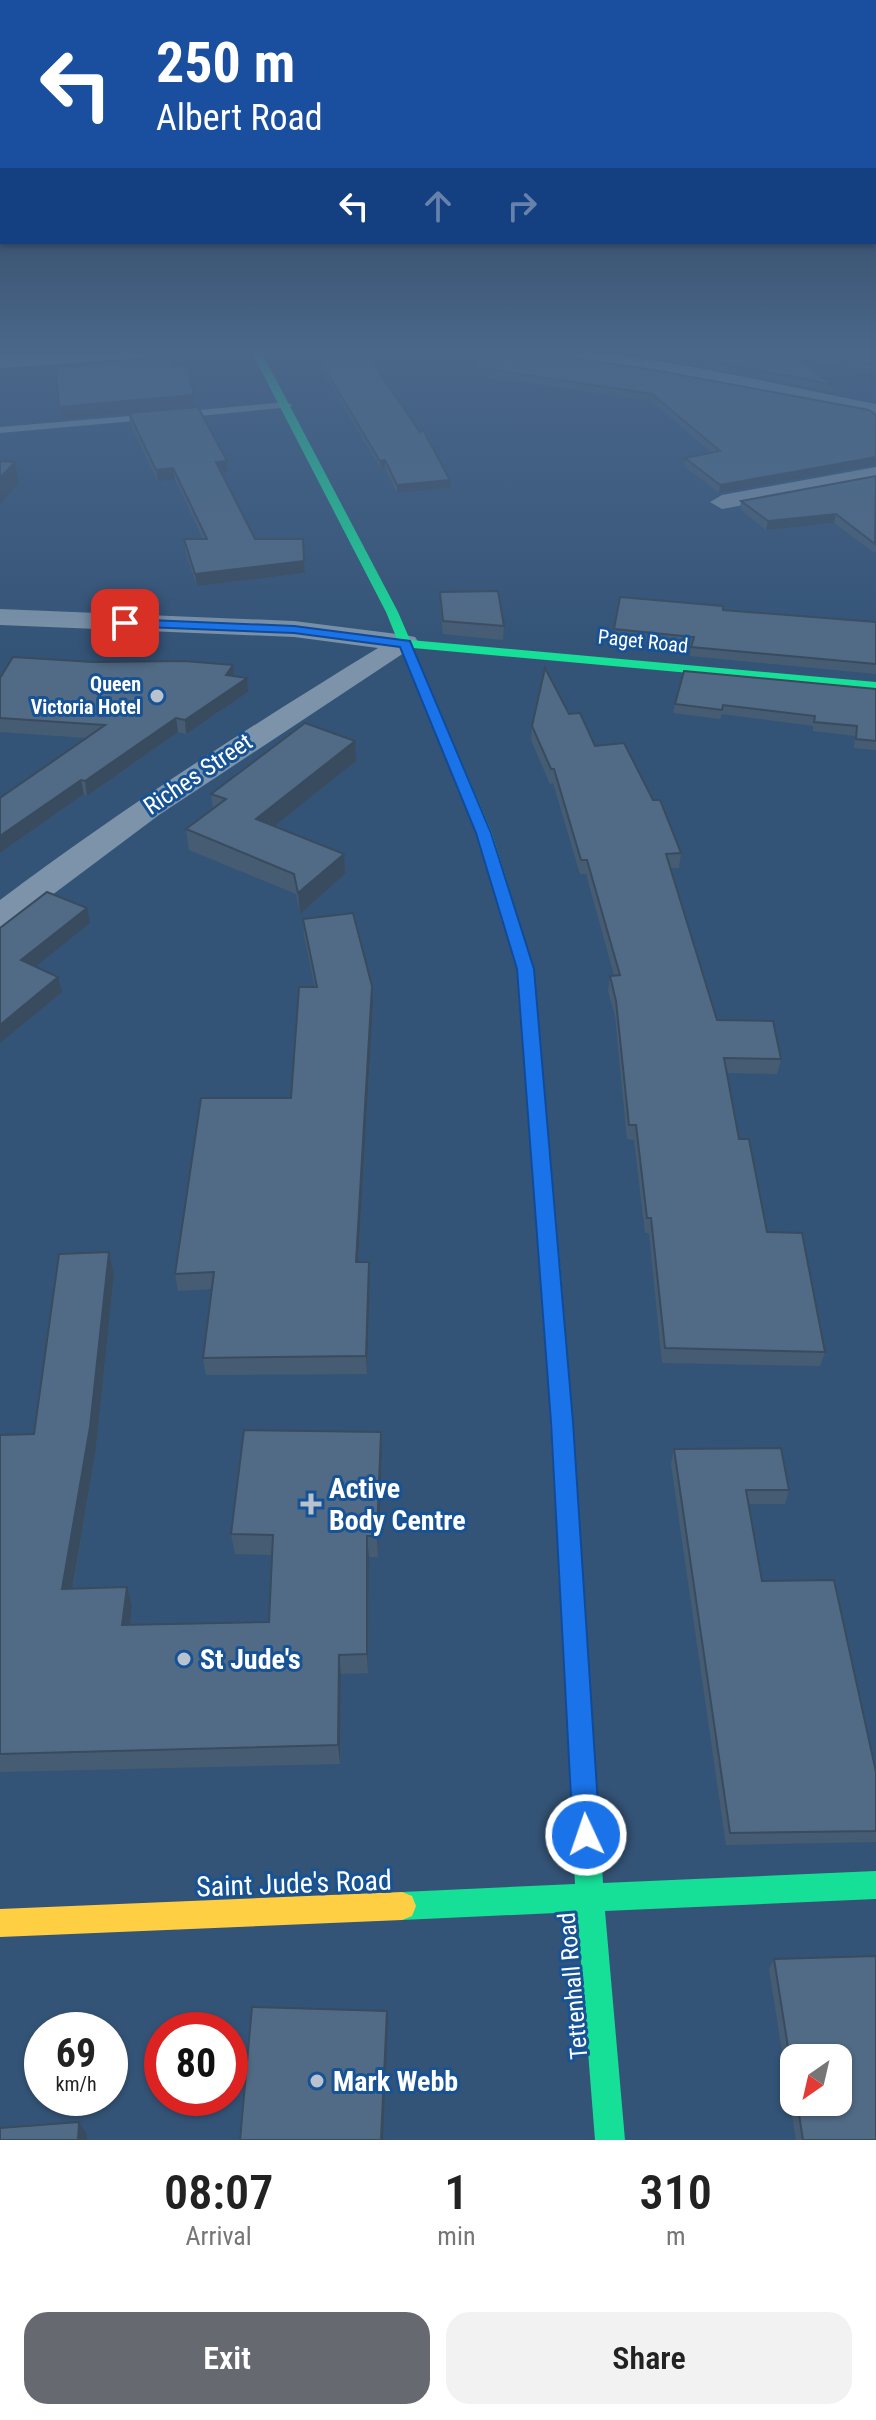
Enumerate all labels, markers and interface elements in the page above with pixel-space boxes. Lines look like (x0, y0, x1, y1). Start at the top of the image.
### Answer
text: 250 m (156, 30, 295, 96)
icon: left (24, 32, 128, 136)
text: Albert Road (156, 97, 323, 139)
icon: left (332, 184, 376, 228)
icon: ahead (416, 184, 460, 228)
icon: right (500, 184, 544, 228)
pin (91, 589, 159, 657)
icon: arrive (103, 601, 147, 645)
street label: Paget Road (597, 624, 689, 658)
place label: Queen Victoria Hotel (31, 672, 141, 719)
marker: Queen Victoria Hotel (148, 687, 166, 705)
street label: Riches Street (138, 727, 258, 821)
place label: Active Body Centre (329, 1472, 466, 1537)
marker: Active Body Centre (300, 1493, 322, 1515)
place label: St Jude's (200, 1643, 301, 1676)
marker: St Jude's (175, 1650, 193, 1668)
position arrow (544, 1793, 628, 1877)
street label: Saint Jude's Road (196, 1864, 392, 1903)
street label: Tettenhall Road (553, 1911, 593, 2061)
speed limit sign: 80 (144, 2012, 248, 2116)
text: 69 (56, 2030, 96, 2077)
north arrow (780, 2044, 852, 2116)
map controls (780, 2044, 852, 2116)
place label: Mark Webb (333, 2065, 458, 2098)
text: km/h (55, 2072, 97, 2096)
marker: Mark Webb (308, 2072, 326, 2090)
text: 08:07 (164, 2164, 273, 2221)
text: 1 (444, 2164, 468, 2221)
text: 310 (640, 2164, 712, 2221)
text: Arrival (186, 2221, 252, 2251)
text: min (437, 2221, 475, 2251)
text: m (666, 2221, 686, 2251)
button: Exit (24, 2312, 430, 2404)
button: Share (446, 2312, 852, 2404)

